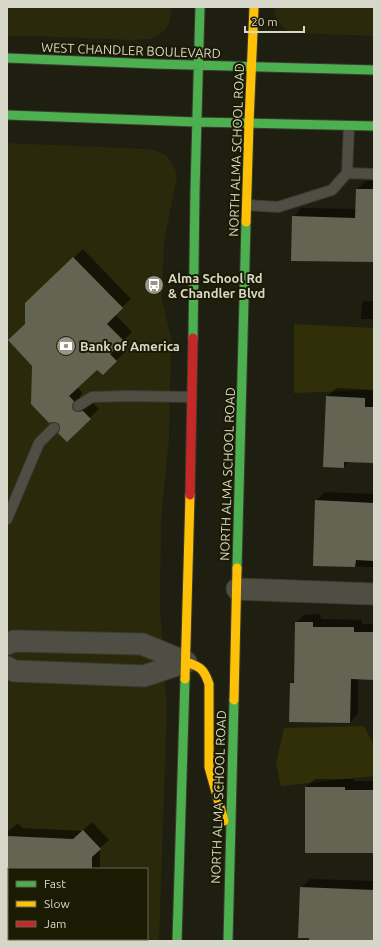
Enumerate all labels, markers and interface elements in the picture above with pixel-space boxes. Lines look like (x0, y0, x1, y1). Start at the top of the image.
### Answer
scale bar (245, 8, 304, 34)
text: 20 m (251, 15, 278, 28)
street label: WEST CHANDLER BOULEVARD (41, 40, 221, 60)
street label: NORTH ALMA SCHOOL ROAD (226, 63, 246, 237)
place label: Alma School Rd & Chandler Blvd (168, 271, 265, 300)
bus stop icon: Alma School Rd & Chandler Blvd (143, 274, 165, 296)
bank icon: Bank of America (55, 335, 77, 357)
place label: Bank of America (80, 339, 180, 353)
street label: NORTH ALMA SCHOOL ROAD (217, 387, 237, 561)
street label: NORTH ALMA SCHOOL ROAD (208, 710, 228, 884)
legend (8, 868, 148, 940)
text: Fast (44, 877, 66, 890)
text: Slow (44, 897, 70, 910)
text: Jam (44, 917, 66, 930)

